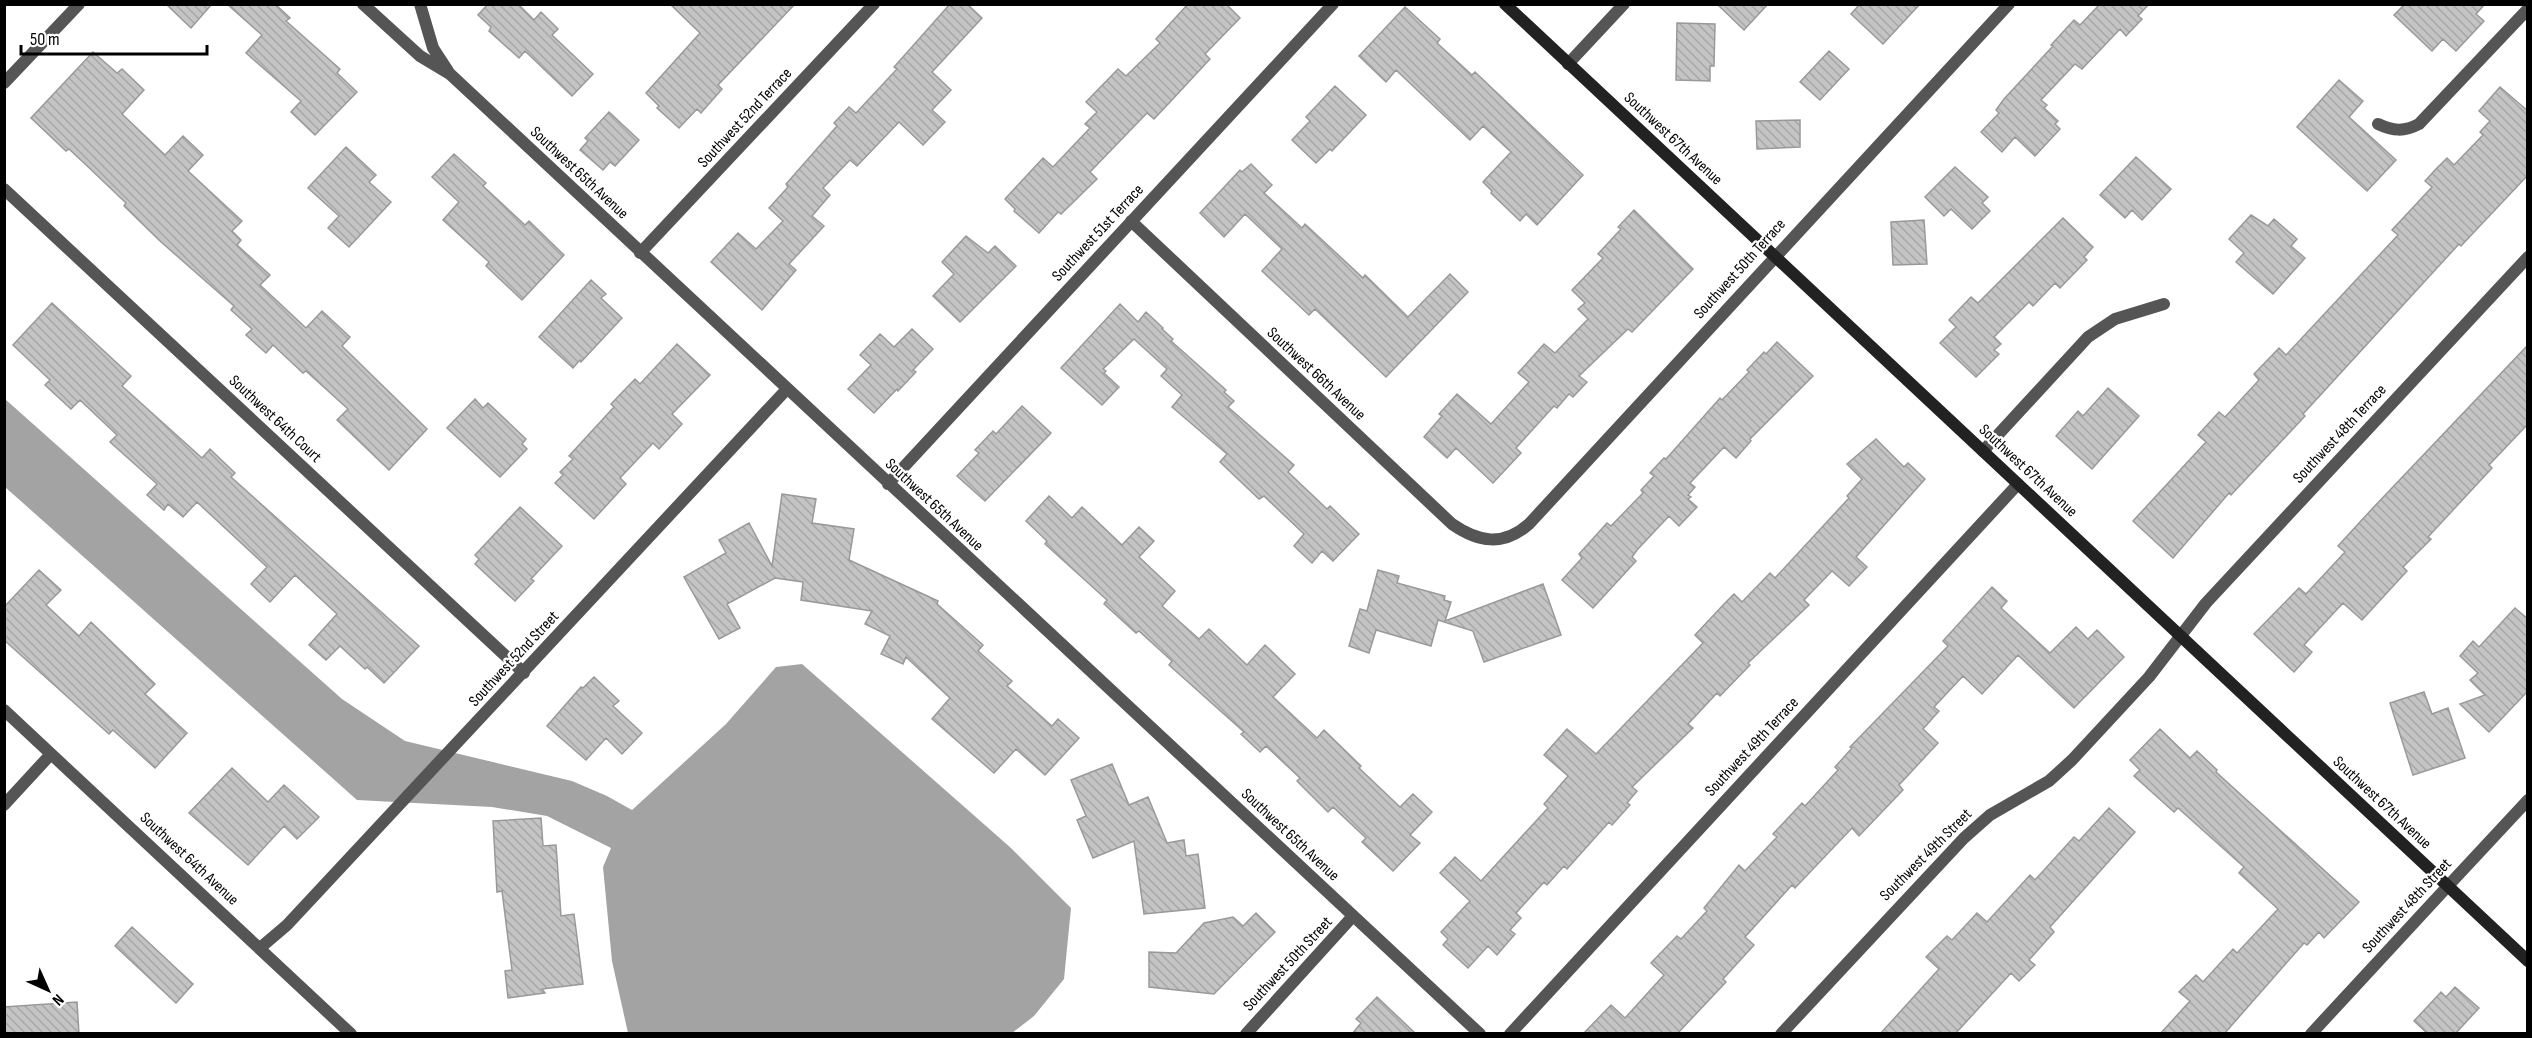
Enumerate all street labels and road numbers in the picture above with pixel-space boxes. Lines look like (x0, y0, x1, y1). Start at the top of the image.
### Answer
street label: Southwest 52nd Terrace (694, 64, 796, 172)
street label: Southwest 67th Avenue (1620, 89, 1726, 189)
street label: Southwest 65th Avenue (526, 123, 632, 223)
street label: Southwest 51st Terrace (1048, 181, 1148, 285)
street label: Southwest 50th Terrace (1690, 215, 1790, 323)
street label: Southwest 66th Avenue (1263, 323, 1369, 425)
street label: Southwest 64th Court (225, 371, 325, 467)
street label: Southwest 48th Terrace (2289, 381, 2391, 487)
street label: Southwest 67th Avenue (1975, 421, 2081, 521)
street label: Southwest 65th Avenue (881, 455, 987, 555)
street label: Southwest 52nd Street (465, 607, 563, 711)
street label: Southwest 49th Terrace (1701, 694, 1803, 800)
street label: Southwest 67th Avenue (2329, 753, 2435, 853)
street label: Southwest 65th Avenue (1237, 785, 1343, 885)
street label: Southwest 49th Street (1876, 805, 1976, 905)
street label: Southwest 64th Avenue (136, 808, 242, 910)
street label: Southwest 48th Street (2358, 855, 2456, 957)
street label: Southwest 50th Street (1239, 913, 1337, 1015)

